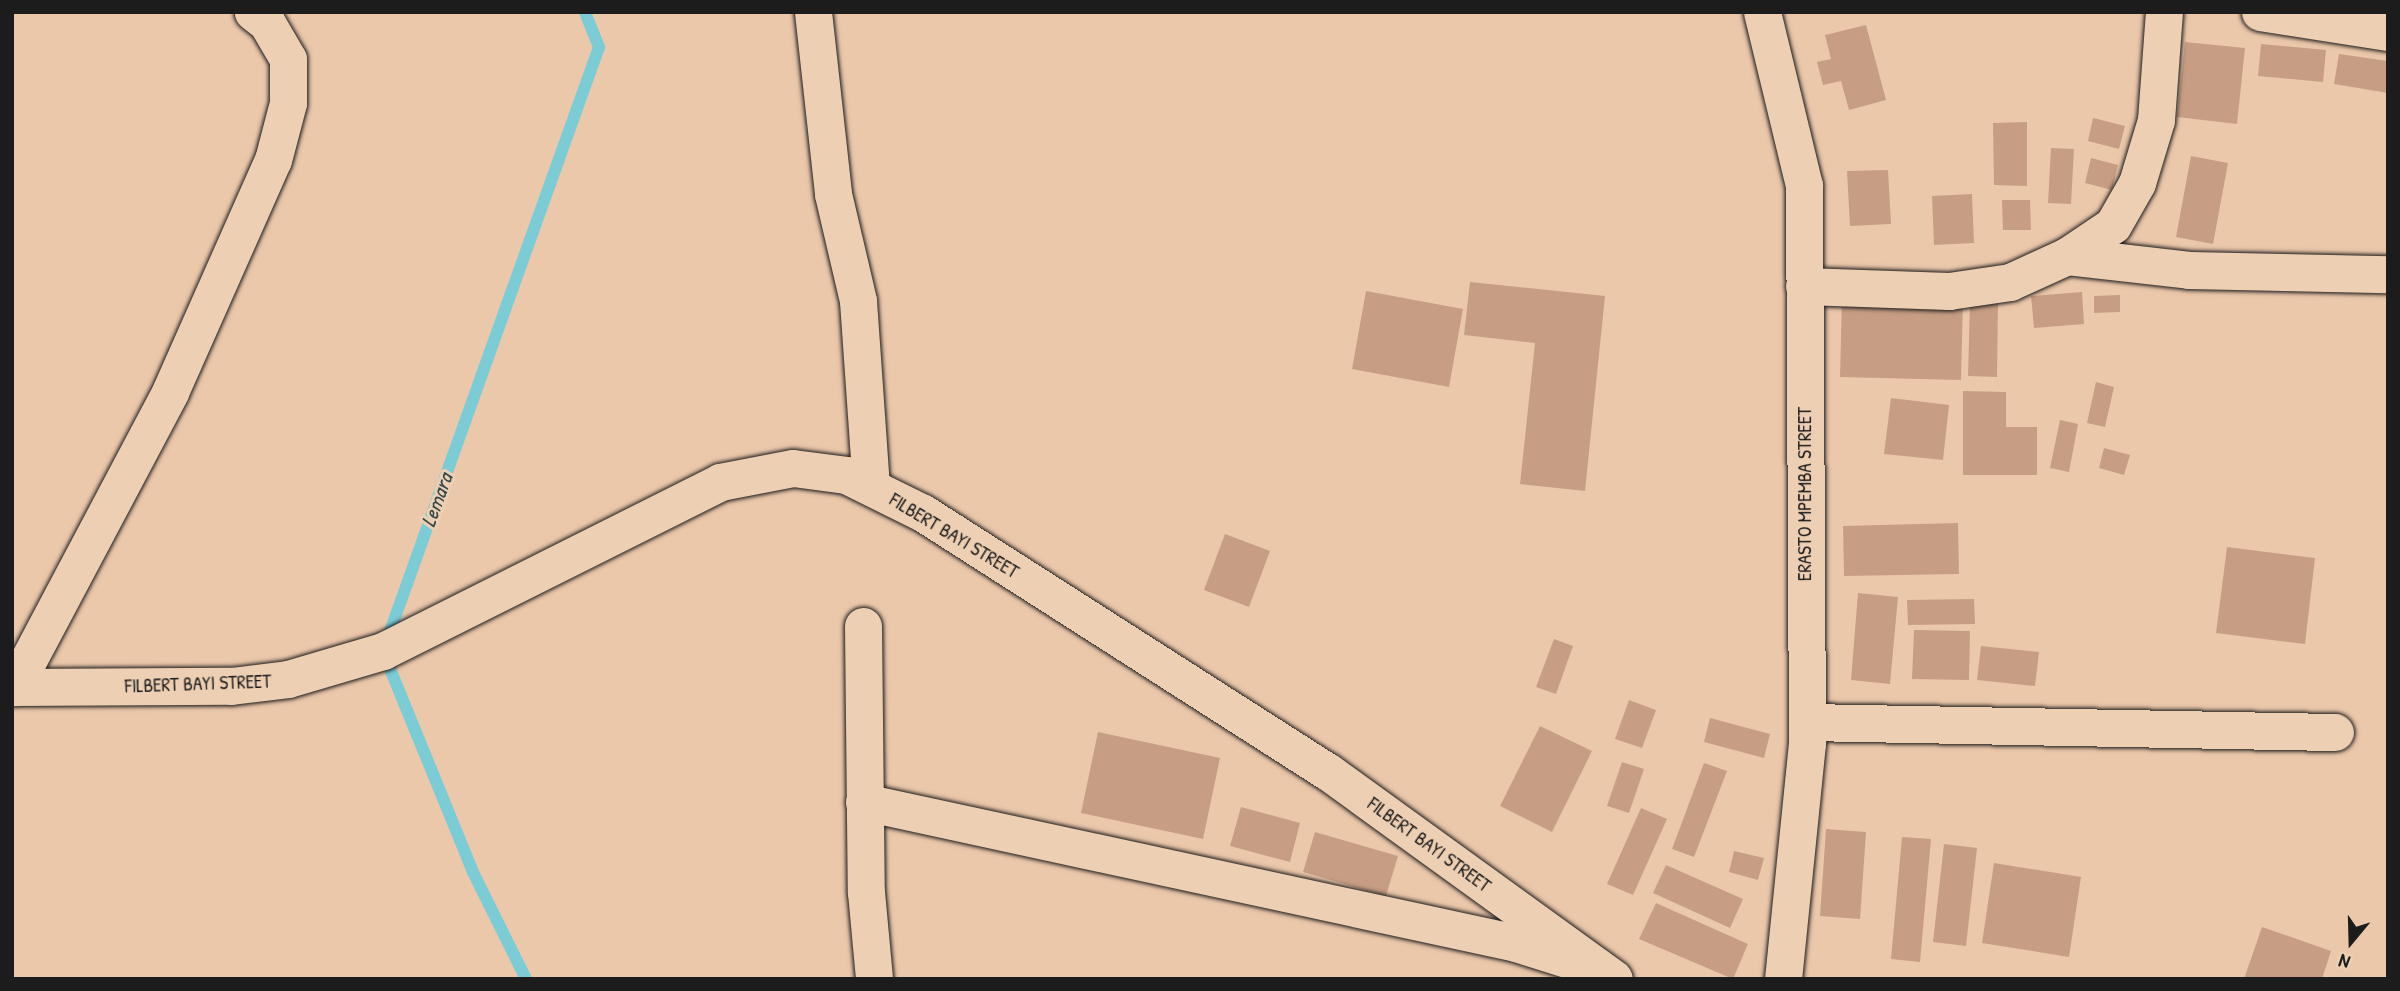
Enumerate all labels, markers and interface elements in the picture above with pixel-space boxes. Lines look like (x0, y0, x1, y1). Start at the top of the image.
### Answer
street label: ERASTO MPEMBA STREET (1794, 407, 1816, 581)
water label: Lemara (416, 470, 458, 530)
street label: FILBERT BAYI STREET (885, 488, 1023, 584)
street label: FILBERT BAYI STREET (124, 670, 272, 698)
street label: FILBERT BAYI STREET (1363, 793, 1495, 897)
north arrow (2316, 907, 2386, 977)
text: N (2335, 948, 2353, 976)

